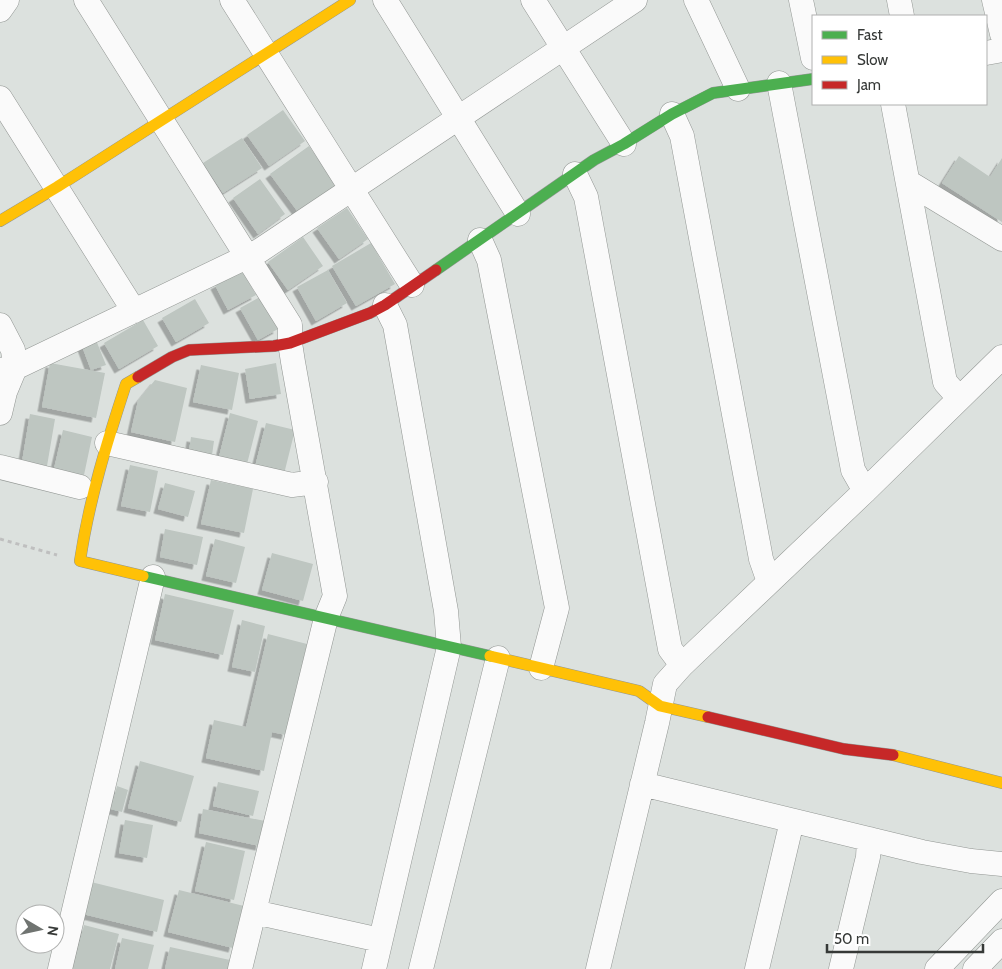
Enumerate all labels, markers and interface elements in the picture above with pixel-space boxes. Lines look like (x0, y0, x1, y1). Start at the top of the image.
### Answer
legend (812, 15, 987, 105)
text: Fast (857, 26, 882, 44)
text: Slow (857, 51, 888, 69)
text: Jam (856, 76, 881, 94)
north arrow (15, 904, 65, 954)
scale bar (827, 922, 983, 954)
text: N (43, 925, 63, 937)
text: 50 m (834, 930, 869, 948)

